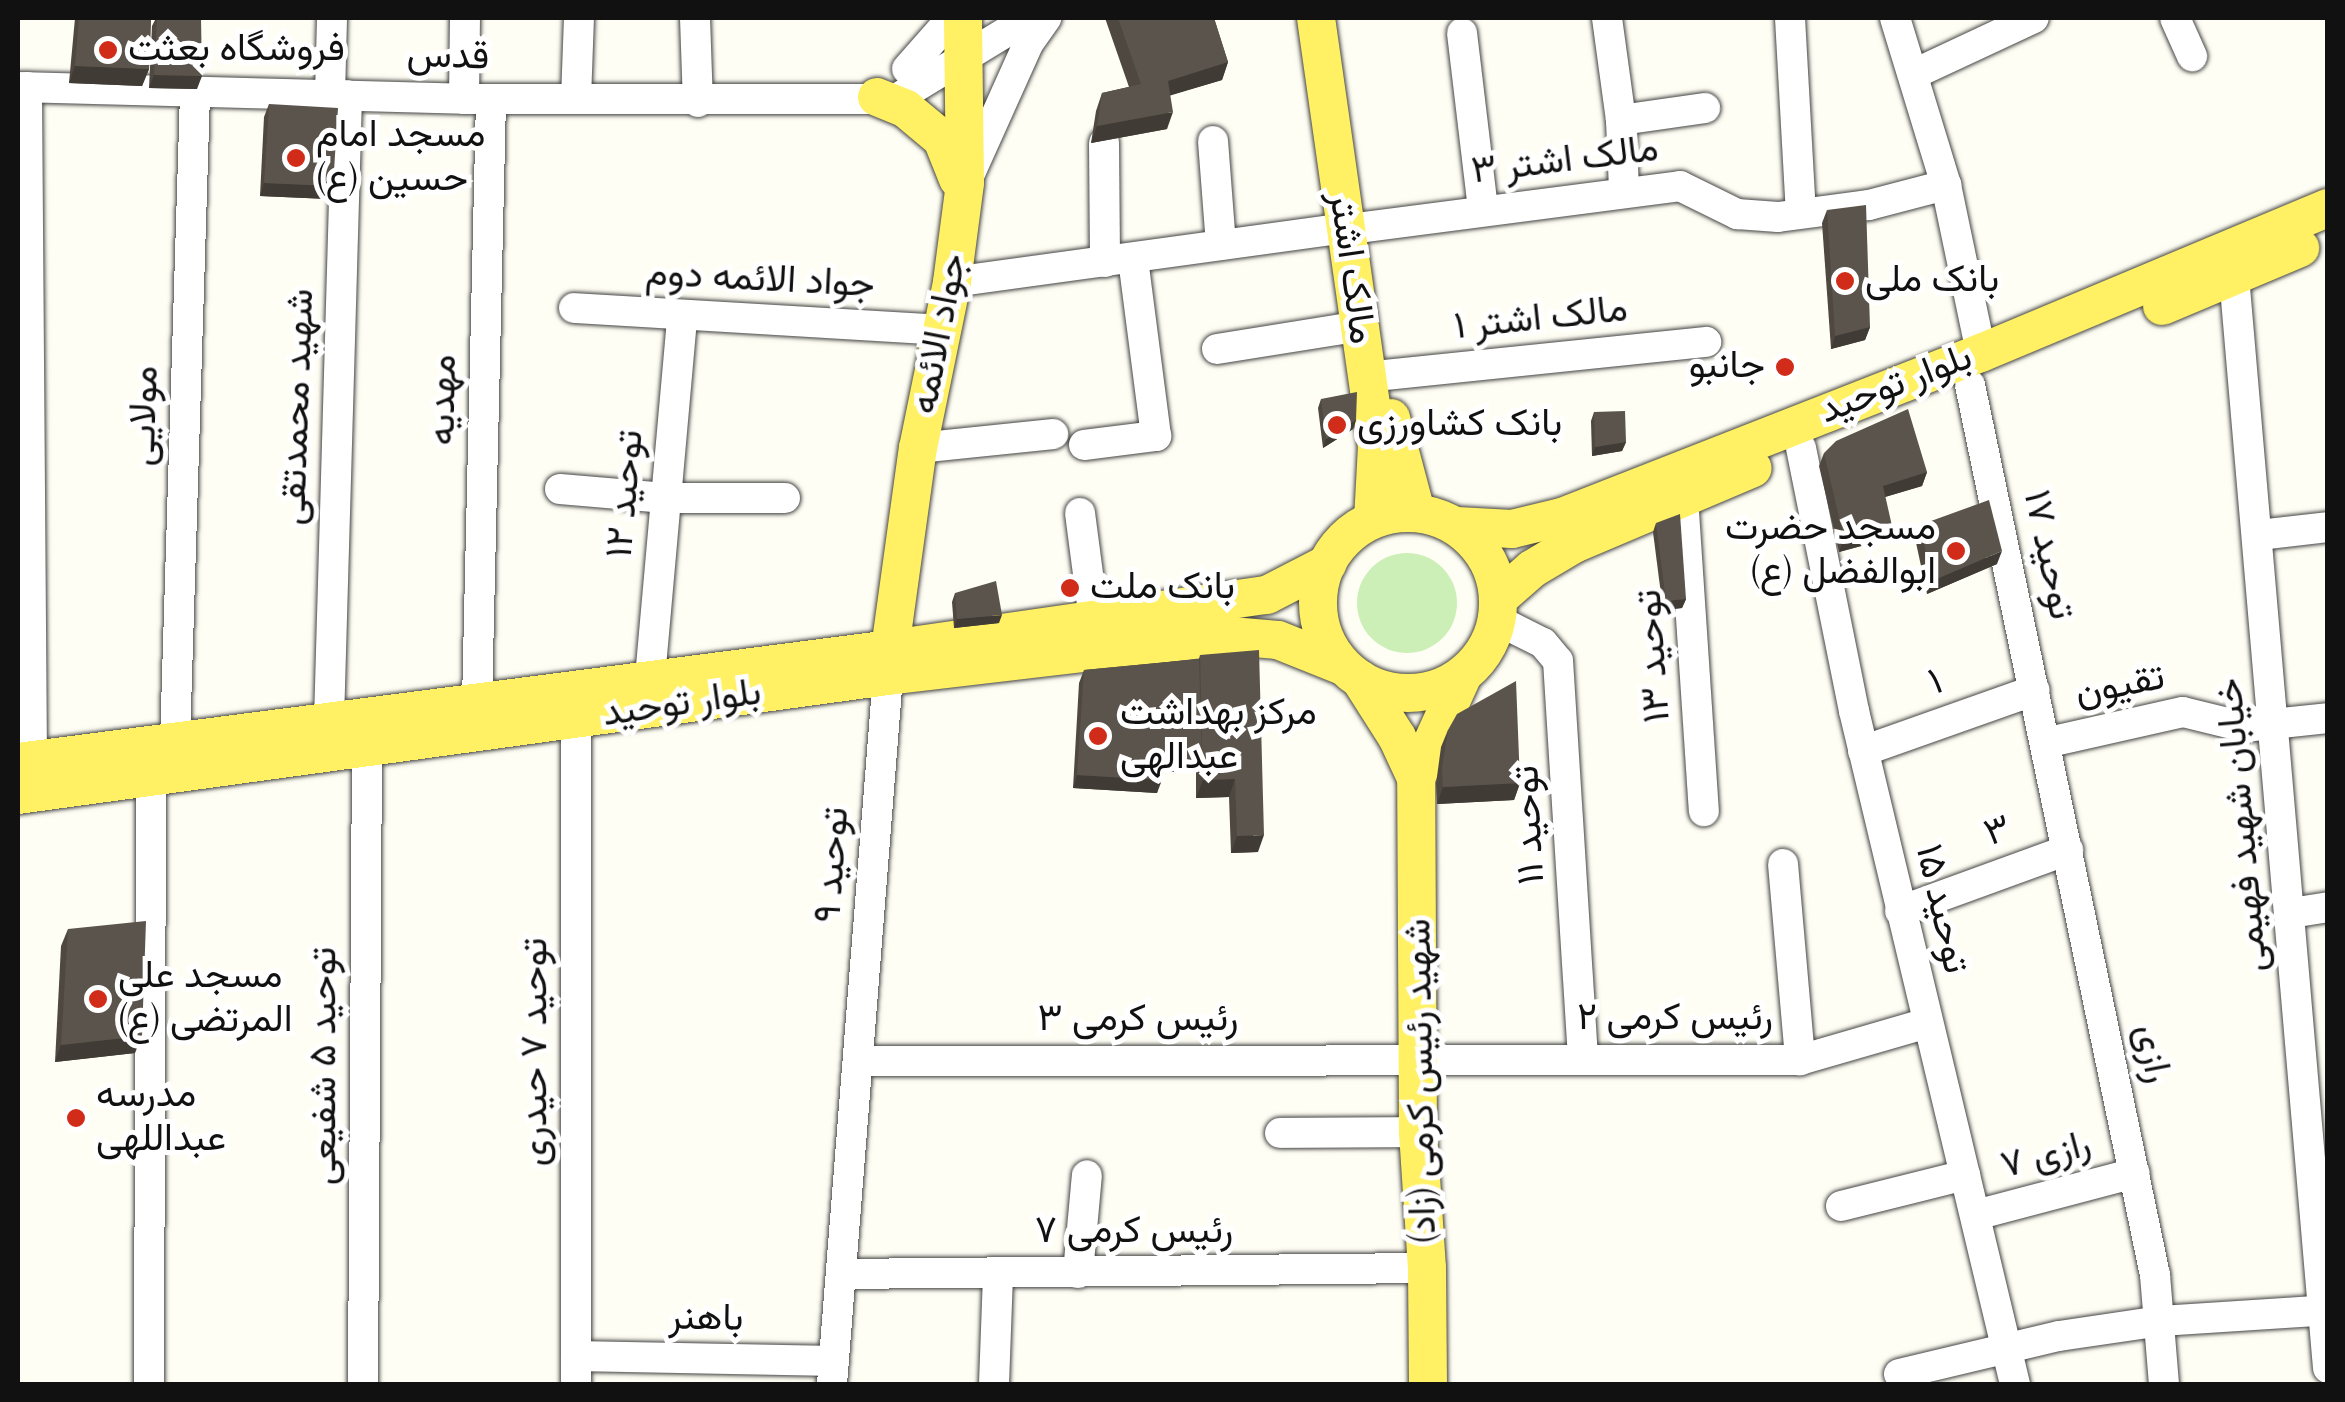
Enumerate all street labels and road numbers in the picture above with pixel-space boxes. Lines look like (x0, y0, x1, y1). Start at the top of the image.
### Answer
street label: قدس (406, 33, 490, 81)
street label: مالک اشتر ۳ (1469, 127, 1661, 195)
street label: مالک اشتر (1318, 189, 1384, 347)
street label: جواد الائمه (902, 250, 978, 418)
street label: جواد الائمه دوم (644, 251, 876, 309)
street label: مالک اشتر ۱ (1452, 287, 1630, 351)
street label: شهید محمدتقی (271, 288, 325, 526)
street label: بلوار توحید (1813, 335, 1979, 435)
street label: مهدیه (420, 354, 468, 446)
street label: مولایی (120, 365, 170, 467)
street label: توحید ۱۲ (598, 428, 654, 560)
street label: توحید ۱۷ (2012, 486, 2084, 624)
street label: توحید ۱۳ (1627, 588, 1681, 724)
street label: تقیون (2071, 655, 2169, 717)
street label: ۱ (1923, 660, 1949, 706)
street label: بلوار توحید (600, 670, 764, 738)
street label: خیابان شهید فهیمی (2207, 676, 2279, 974)
street label: توحید ۱۱ (1504, 764, 1556, 886)
street label: توحید ۹ (806, 806, 860, 924)
street label: ۳ (1978, 806, 2018, 858)
street label: توحید ۱۵ (1904, 840, 1978, 978)
street label: شهید رئیس کرمی (زاد) (1396, 918, 1448, 1244)
street label: توحید ۷ حیدری (513, 938, 559, 1166)
street label: توحید ۵ شفیعی (302, 947, 348, 1185)
street label: رئیس کرمی ۲ (1577, 996, 1773, 1042)
street label: رئیس کرمی ۳ (1037, 997, 1239, 1043)
street label: رازی (2124, 1021, 2180, 1087)
street label: رازی ۷ (1996, 1122, 2096, 1190)
street label: رئیس کرمی ۷ (1035, 1209, 1233, 1255)
street label: باهنر (668, 1296, 744, 1342)

